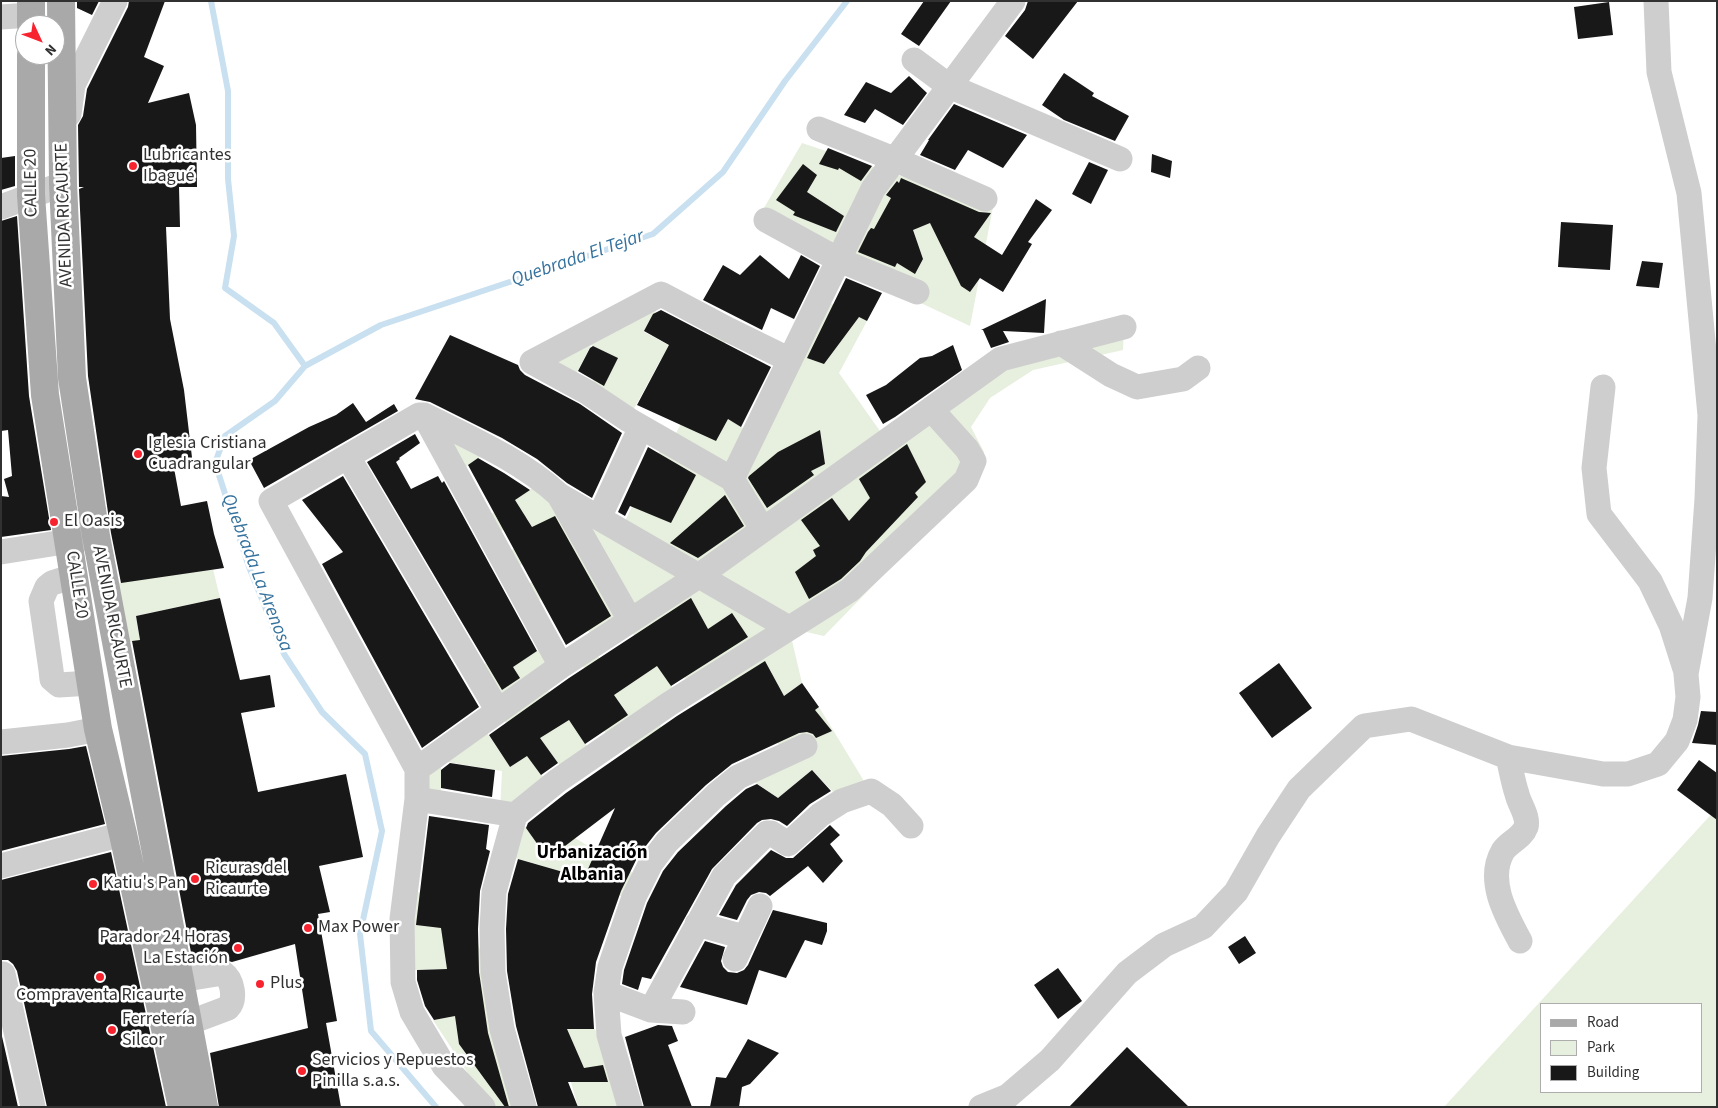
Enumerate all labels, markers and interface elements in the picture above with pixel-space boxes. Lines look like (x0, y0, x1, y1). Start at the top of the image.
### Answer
north arrow (15, 15, 65, 65)
text: N (40, 39, 61, 60)
street label: AVENIDA RICAURTE (52, 142, 78, 288)
place label: Lubricantes Ibagué (143, 145, 231, 188)
street label: CALLE 20 (21, 149, 43, 217)
marker: Lubricantes Ibagué (127, 160, 139, 172)
water label: Quebrada El Tejar (509, 226, 647, 292)
place label: Iglesia Cristiana Cuadrangular (148, 433, 267, 476)
marker: Iglesia Cristiana Cuadrangular (132, 448, 144, 460)
water label: Quebrada La Arenosa (215, 491, 297, 655)
place label: El Oasis (64, 511, 122, 533)
marker: El Oasis (48, 516, 60, 528)
street label: AVENIDA RICAURTE (87, 544, 135, 690)
street label: CALLE 20 (60, 549, 92, 621)
district label: Urbanización Albania (536, 843, 648, 887)
place label: Ricuras del Ricaurte (205, 858, 287, 901)
place label: Katiu's Pan (103, 873, 186, 895)
marker: Ricuras del Ricaurte (189, 873, 201, 885)
marker: Katiu's Pan (87, 878, 99, 890)
place label: Max Power (318, 917, 399, 939)
marker: Max Power (302, 922, 314, 934)
place label: Parador 24 Horas La Estación (100, 927, 228, 970)
marker: Parador 24 Horas La Estación (232, 942, 244, 954)
marker: Compraventa Ricaurte (94, 971, 106, 983)
place label: Plus (270, 973, 302, 995)
marker: Plus (254, 978, 266, 990)
place label: Compraventa Ricaurte (16, 985, 184, 1007)
legend (1540, 1003, 1703, 1093)
place label: Ferretería Silcor (122, 1009, 195, 1052)
text: Road (1587, 1012, 1619, 1033)
marker: Ferretería Silcor (106, 1024, 118, 1036)
text: Park (1587, 1037, 1615, 1058)
place label: Servicios y Repuestos Pinilla s.a.s. (312, 1050, 474, 1092)
text: Building (1587, 1062, 1639, 1083)
marker: Servicios y Repuestos Pinilla s.a.s. (296, 1065, 308, 1077)

